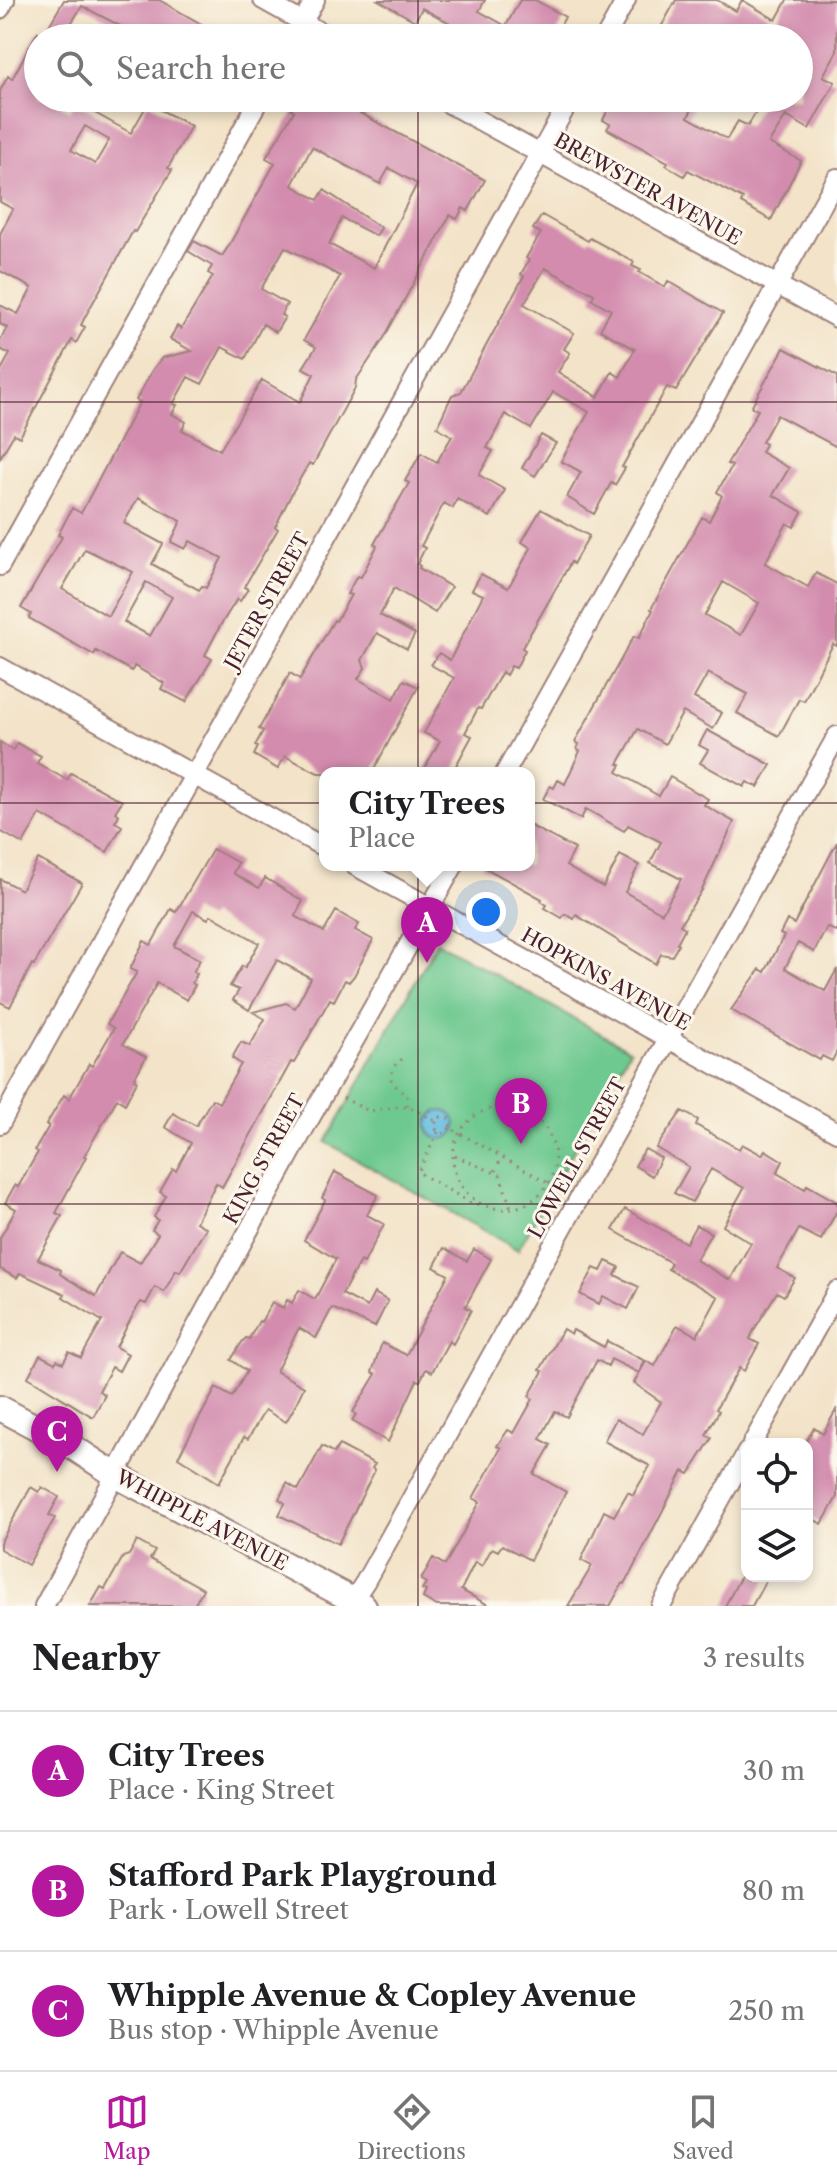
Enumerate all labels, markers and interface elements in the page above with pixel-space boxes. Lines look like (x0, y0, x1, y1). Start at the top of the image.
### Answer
search box (24, 24, 813, 112)
icon: search (52, 46, 96, 90)
text: Search here (116, 50, 286, 87)
street label: BREWSTER AVENUE (550, 128, 746, 250)
street label: JETER STREET (218, 528, 315, 676)
popup (319, 767, 535, 871)
text: City Trees (349, 785, 505, 822)
text: Place (349, 822, 415, 854)
your location (466, 892, 506, 932)
pin: A (401, 897, 453, 963)
street label: HOPKINS AVENUE (517, 923, 695, 1035)
street label: LOWELL STREET (523, 1073, 631, 1243)
pin: B (495, 1078, 547, 1144)
street label: KING STREET (218, 1090, 310, 1228)
pin: C (31, 1406, 83, 1472)
map controls (741, 1438, 813, 1582)
button: locate (741, 1438, 813, 1510)
street label: WHIPPLE AVENUE (111, 1464, 292, 1575)
button: layers (741, 1510, 813, 1582)
text: Nearby (32, 1637, 160, 1679)
text: 3 results (703, 1642, 805, 1674)
text: City Trees (108, 1737, 265, 1774)
text: A (48, 1755, 68, 1787)
text: 30 m (743, 1755, 805, 1787)
text: Place · King Street (108, 1774, 335, 1806)
text: Stafford Park Playground (108, 1857, 497, 1894)
text: B (48, 1875, 68, 1907)
text: 80 m (742, 1875, 805, 1907)
text: Park · Lowell Street (108, 1894, 349, 1926)
text: Whipple Avenue & Copley Avenue (108, 1977, 636, 2014)
text: C (48, 1995, 68, 2027)
text: 250 m (728, 1995, 805, 2027)
text: Bus stop · Whipple Avenue (108, 2014, 439, 2046)
tab: Map (103, 2090, 151, 2165)
tab: Directions (357, 2090, 466, 2165)
tab: Saved (673, 2090, 734, 2165)

